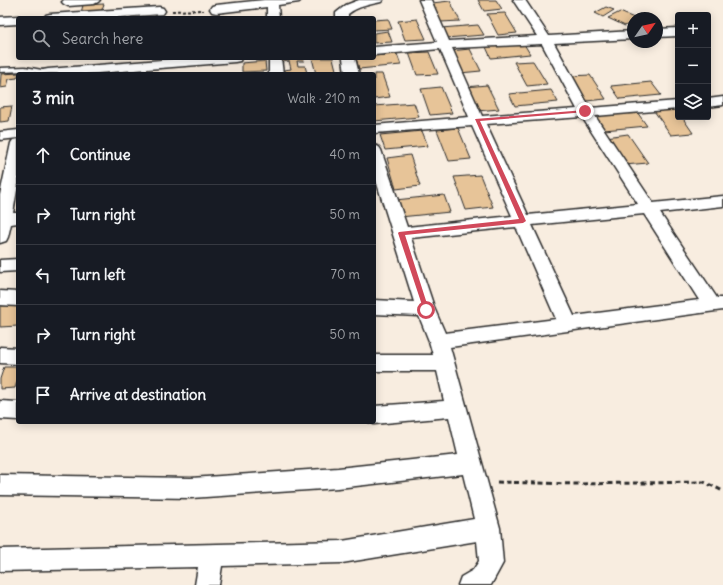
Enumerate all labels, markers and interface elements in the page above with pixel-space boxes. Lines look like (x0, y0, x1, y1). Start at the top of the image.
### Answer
north arrow (627, 12, 663, 48)
map controls (675, 12, 711, 120)
button: + (675, 12, 711, 48)
search box (16, 16, 376, 60)
icon: search (30, 27, 52, 49)
text: Search here (62, 29, 143, 48)
button: − (675, 48, 711, 84)
button: layers (675, 84, 711, 120)
text: 3 min (32, 87, 74, 109)
text: Walk · 210 m (287, 90, 360, 107)
route end (576, 102, 594, 120)
icon: ahead (32, 144, 54, 166)
text: Continue (70, 145, 131, 164)
text: 40 m (329, 146, 360, 163)
icon: right (32, 204, 54, 226)
text: Turn right (70, 205, 135, 224)
text: 50 m (329, 206, 360, 223)
icon: left (32, 264, 54, 286)
text: Turn left (70, 265, 125, 284)
text: 70 m (331, 266, 360, 283)
route start (417, 301, 435, 319)
icon: right (32, 324, 54, 346)
text: Turn right (70, 325, 135, 344)
text: 50 m (329, 326, 360, 343)
icon: arrive (32, 384, 54, 406)
text: Arrive at destination (70, 385, 206, 404)

